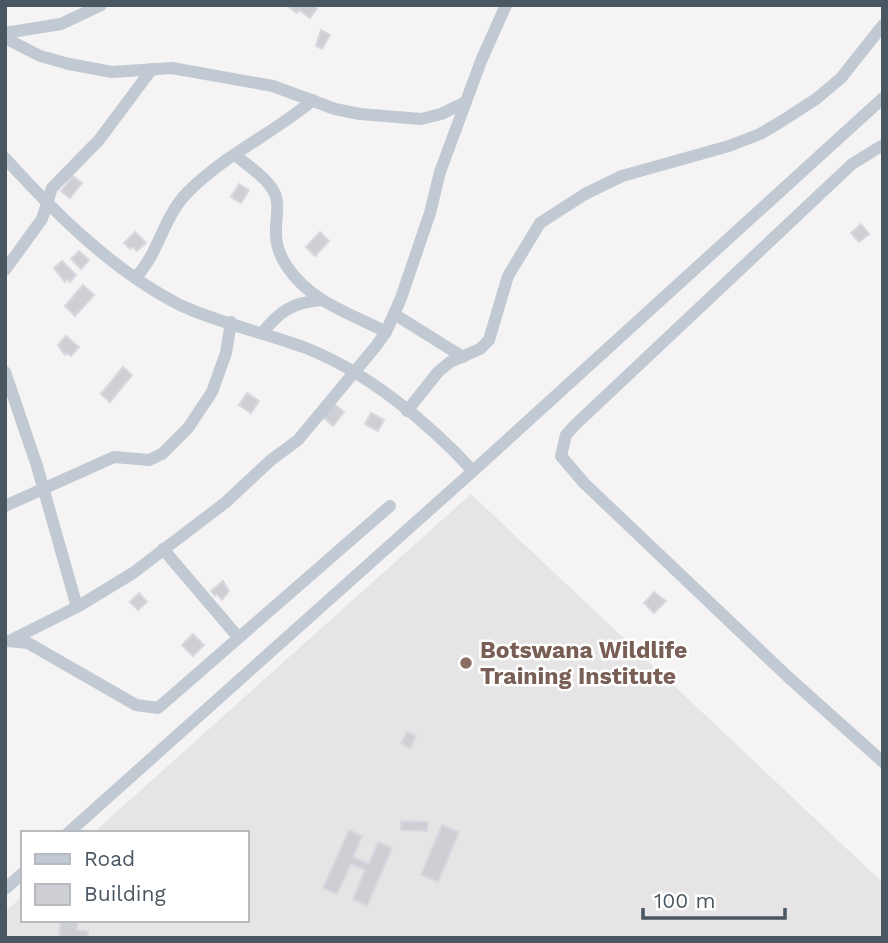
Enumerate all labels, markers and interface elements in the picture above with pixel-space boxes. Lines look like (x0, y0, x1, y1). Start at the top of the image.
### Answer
place label: Botswana Wildlife Training Institute (480, 637, 687, 690)
marker: Botswana Wildlife Training Institute (458, 655, 474, 671)
legend (21, 831, 248, 922)
text: Road (84, 846, 135, 871)
scale bar (643, 876, 785, 920)
text: Building (84, 881, 166, 906)
text: 100 m (654, 888, 716, 913)

